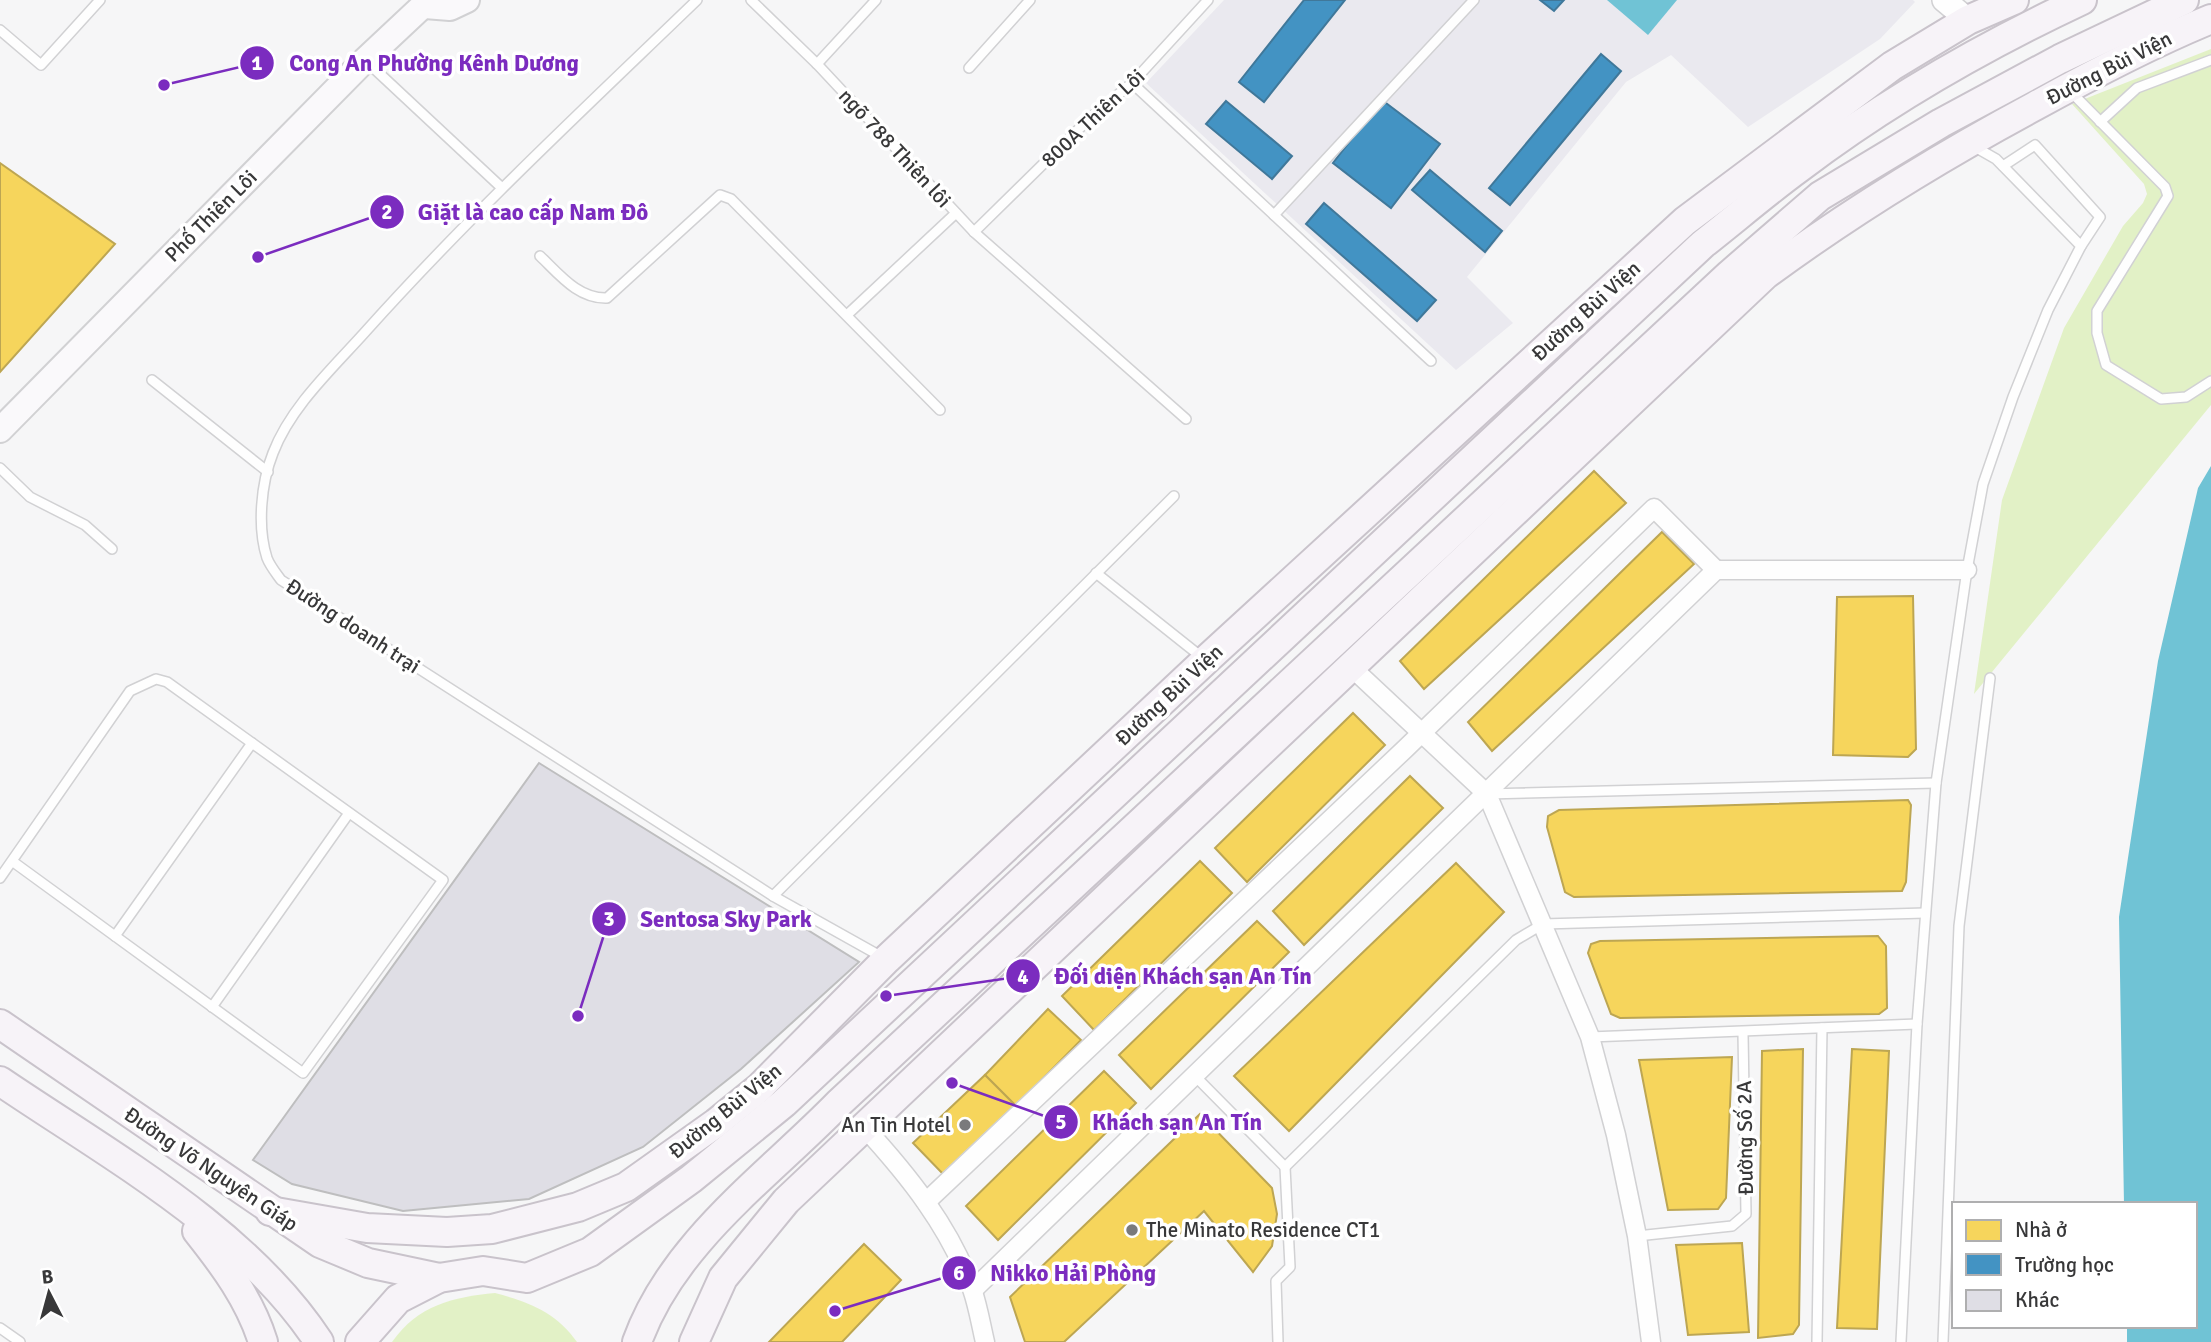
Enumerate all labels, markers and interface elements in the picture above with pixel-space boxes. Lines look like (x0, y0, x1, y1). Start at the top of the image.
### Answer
street label: Đường Bùi Viện (2042, 25, 2176, 111)
callout: Cong An Phường Kênh Dương (240, 41, 592, 85)
text: Cong An Phường Kênh Dương (289, 49, 579, 78)
text: 1 (251, 50, 263, 76)
street label: 800A Thiên Lôi (1036, 63, 1150, 173)
street label: ngõ 788 Thiên lôi (833, 83, 957, 213)
street label: Phố Thiên Lôi (159, 164, 263, 268)
callout: Giặt là cao cấp Nam Đô (369, 190, 662, 234)
text: Giặt là cao cấp Nam Đô (418, 198, 648, 227)
text: 2 (381, 199, 393, 225)
street label: Đường Bùi Viện (1526, 255, 1646, 367)
street label: Đường doanh trại (281, 573, 425, 679)
street label: Đường Bùi Viện (1110, 639, 1228, 751)
callout: Sentosa Sky Park (591, 897, 826, 941)
text: Sentosa Sky Park (640, 905, 812, 934)
text: 3 (603, 906, 615, 932)
callout: Đối diện Khách sạn An Tín (1005, 954, 1326, 998)
text: Đối diện Khách sạn An Tín (1054, 962, 1312, 991)
text: 4 (1017, 964, 1029, 990)
street label: Đường Bùi Viện (663, 1058, 787, 1164)
street label: Đường Số 2A (1731, 1080, 1759, 1196)
callout: Khách sạn An Tín (1043, 1100, 1276, 1144)
street label: Đường Võ Nguyên Giáp (119, 1101, 303, 1237)
text: Khách sạn An Tín (1092, 1108, 1262, 1137)
text: 5 (1055, 1109, 1067, 1135)
place label: An Tin Hotel (841, 1112, 951, 1138)
marker: An Tin Hotel (957, 1117, 973, 1133)
legend (1952, 1202, 2197, 1328)
place label: The Minato Residence CT1 (1146, 1217, 1380, 1243)
text: Nhà ở (2015, 1217, 2067, 1243)
marker: The Minato Residence CT1 (1124, 1222, 1140, 1238)
callout: Nikko Hải Phòng (941, 1251, 1170, 1295)
text: Trường học (2015, 1252, 2114, 1278)
north arrow (14, 1258, 84, 1328)
text: Nikko Hải Phòng (990, 1259, 1156, 1288)
text: 6 (953, 1260, 965, 1286)
text: B (40, 1265, 55, 1290)
text: Khác (2015, 1287, 2060, 1313)

